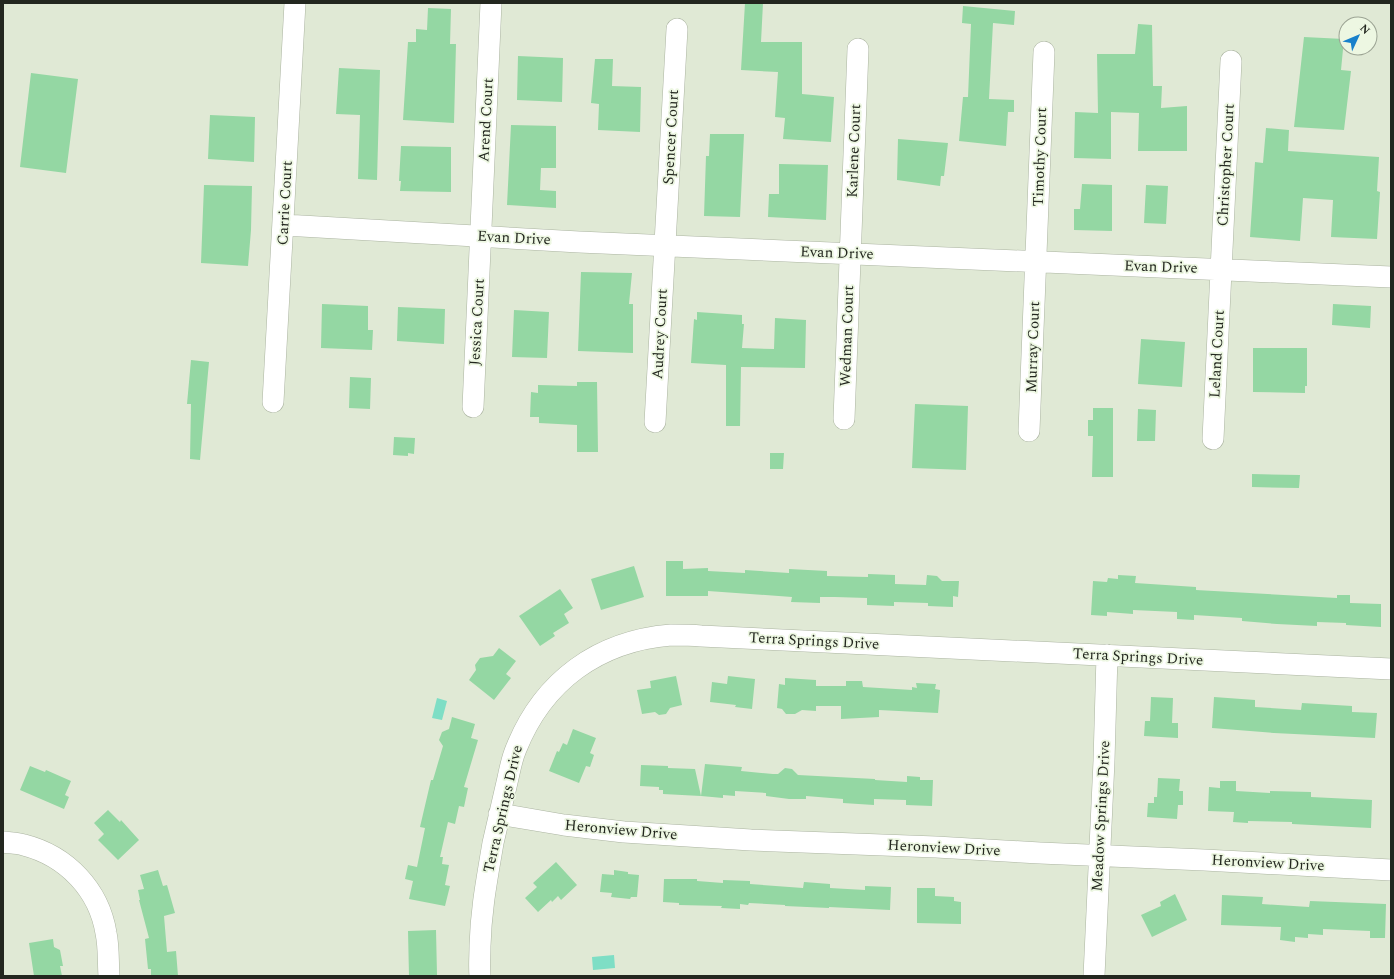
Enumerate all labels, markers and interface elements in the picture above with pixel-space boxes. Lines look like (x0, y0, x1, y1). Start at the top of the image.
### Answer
north arrow (1338, 16, 1378, 56)
text: N (1356, 20, 1374, 39)
street label: Arend Court (472, 77, 500, 163)
street label: Spencer Court (657, 89, 685, 185)
street label: Christopher Court (1211, 103, 1241, 227)
street label: Karlene Court (841, 104, 867, 198)
street label: Timothy Court (1027, 107, 1053, 207)
street label: Carrie Court (271, 160, 299, 246)
street label: Evan Drive (477, 225, 551, 251)
street label: Evan Drive (800, 240, 874, 266)
street label: Evan Drive (1124, 254, 1198, 280)
street label: Jessica Court (463, 278, 491, 366)
street label: Wedman Court (834, 285, 860, 387)
street label: Audrey Court (646, 288, 674, 380)
street label: Murray Court (1020, 301, 1046, 393)
street label: Leland Court (1203, 309, 1231, 399)
street label: Terra Springs Drive (748, 626, 880, 656)
street label: Terra Springs Drive (1072, 642, 1204, 672)
street label: Meadow Springs Drive (1086, 740, 1116, 892)
street label: Terra Springs Drive (477, 743, 529, 875)
street label: Heronview Drive (564, 814, 678, 846)
street label: Heronview Drive (887, 834, 1001, 862)
street label: Heronview Drive (1211, 849, 1325, 877)

